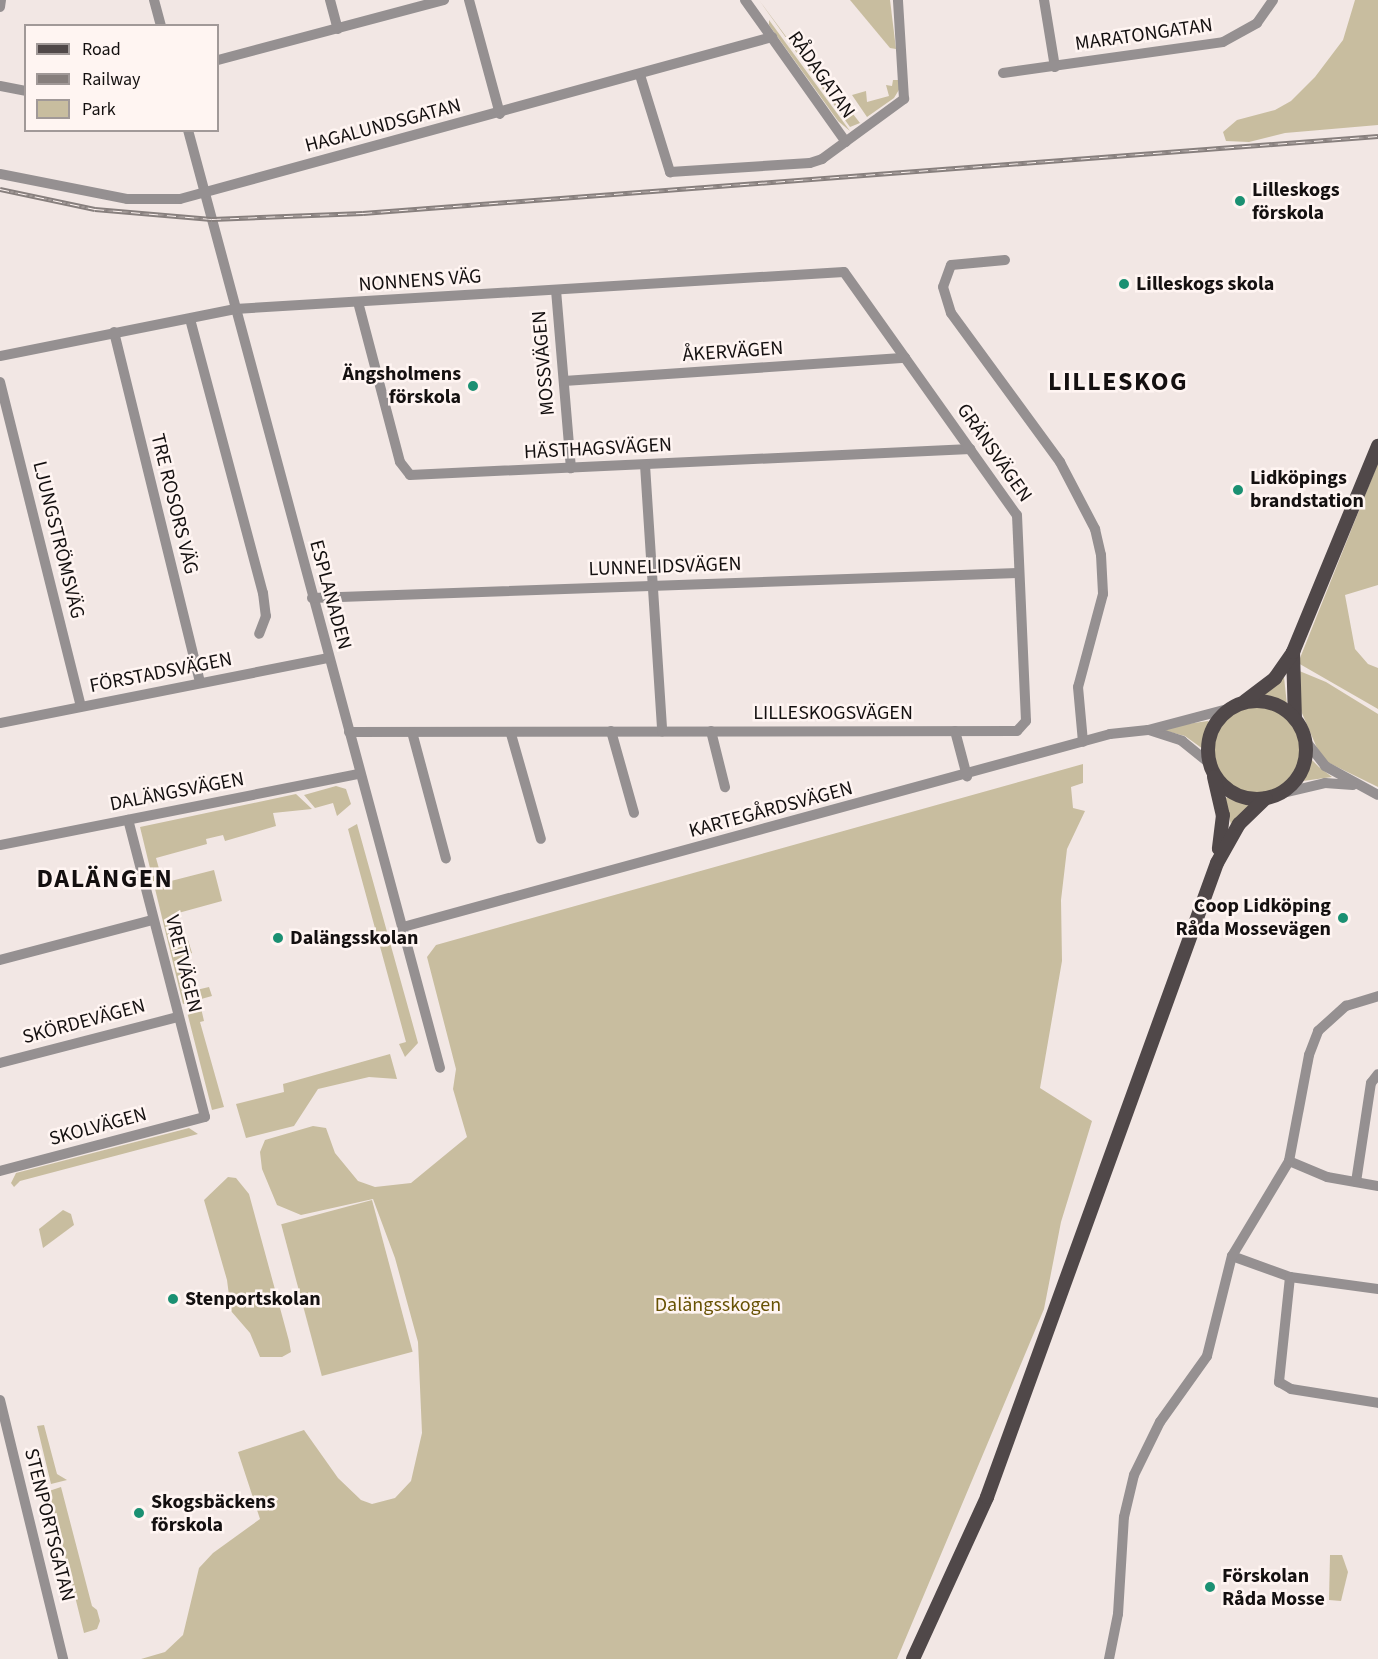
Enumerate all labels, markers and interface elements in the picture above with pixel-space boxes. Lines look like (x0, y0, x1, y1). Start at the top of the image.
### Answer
street label: MARATONGATAN (1074, 13, 1214, 57)
legend (24, 24, 219, 132)
street label: RÅDAGATAN (782, 27, 860, 123)
text: Road (82, 37, 121, 62)
text: Railway (82, 67, 141, 92)
street label: HAGALUNDSGATAN (302, 94, 464, 158)
text: Park (82, 97, 116, 122)
place label: Lilleskogs förskola (1252, 178, 1340, 225)
marker: Lilleskogs förskola (1233, 194, 1247, 208)
street label: NONNENS VÄG (358, 265, 482, 297)
place label: Lilleskogs skola (1136, 272, 1274, 296)
marker: Lilleskogs skola (1117, 277, 1131, 291)
street label: MOSSVÄGEN (527, 309, 561, 417)
street label: ÅKERVÄGEN (682, 337, 784, 367)
place label: Ängsholmens förskola (343, 362, 461, 409)
district label: LILLESKOG (1048, 366, 1188, 398)
marker: Ängsholmens förskola (466, 379, 480, 393)
street label: GRÄNSVÄGEN (951, 399, 1037, 507)
street label: TRE ROSORS VÄG (145, 431, 203, 577)
street label: HÄSTHAGSVÄGEN (523, 433, 673, 465)
street label: LJUNGSTRÖMSVÄG (27, 459, 89, 621)
place label: Lidköpings brandstation (1250, 466, 1364, 513)
marker: Lidköpings brandstation (1231, 483, 1245, 497)
street label: ESPLANADEN (304, 537, 356, 653)
street label: LUNNELIDSVÄGEN (588, 552, 742, 582)
street label: FÖRSTADSVÄGEN (88, 647, 234, 699)
street label: LILLESKOGSVÄGEN (753, 701, 913, 725)
street label: DALÄNGSVÄGEN (108, 767, 246, 817)
street label: KARTEGÅRDSVÄGEN (686, 777, 856, 843)
district label: DALÄNGEN (37, 863, 173, 895)
place label: Coop Lidköping Råda Mossevägen (1175, 894, 1331, 941)
marker: Coop Lidköping Råda Mossevägen (1336, 911, 1350, 925)
street label: VRETVÄGEN (159, 913, 207, 1015)
place label: Dalängsskolan (290, 926, 419, 950)
marker: Dalängsskolan (271, 931, 285, 945)
street label: SKÖRDEVÄGEN (20, 994, 148, 1050)
street label: SKOLVÄGEN (47, 1102, 149, 1152)
place label: Stenportskolan (185, 1287, 321, 1311)
marker: Stenportskolan (166, 1292, 180, 1306)
park label: Dalängsskogen (655, 1293, 781, 1317)
street label: STENPORTSGATAN (18, 1446, 80, 1604)
place label: Skogsbäckens förskola (151, 1490, 275, 1537)
marker: Skogsbäckens förskola (132, 1506, 146, 1520)
place label: Förskolan Råda Mosse (1222, 1564, 1325, 1611)
marker: Förskolan Råda Mosse (1203, 1580, 1217, 1594)

